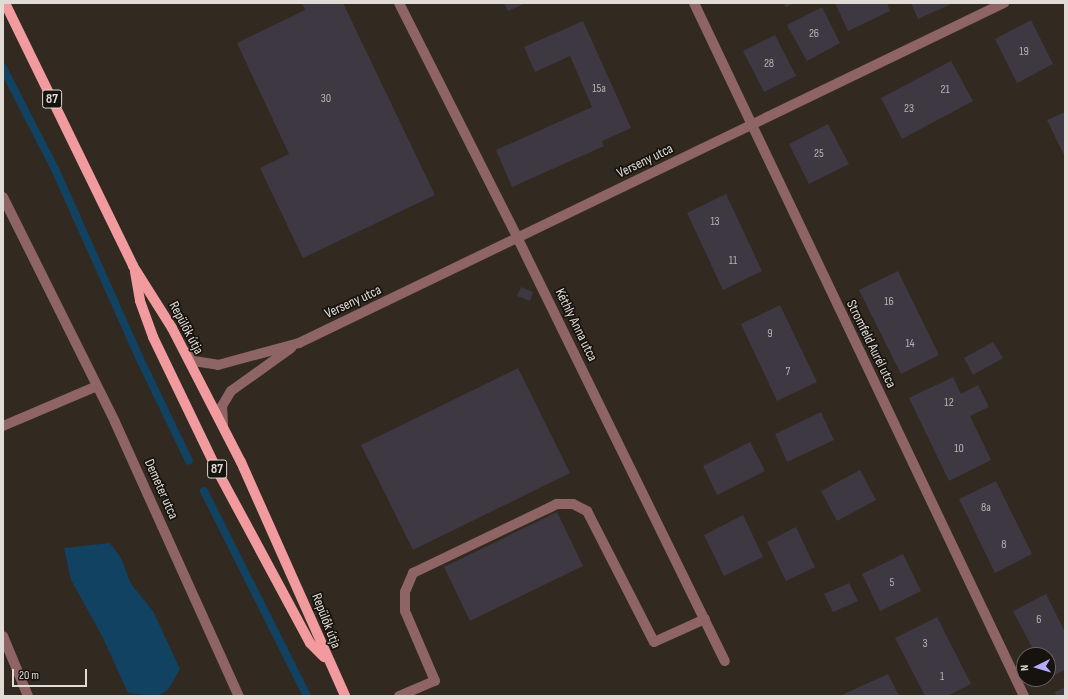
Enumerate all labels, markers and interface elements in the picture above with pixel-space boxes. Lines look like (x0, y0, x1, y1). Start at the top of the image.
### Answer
house number: 26 (809, 27, 819, 41)
house number: 19 (1019, 45, 1029, 59)
house number: 28 (764, 57, 774, 71)
house number: 15a (592, 82, 606, 96)
house number: 21 (940, 83, 950, 97)
road number: 87 (42, 88, 62, 110)
house number: 30 (321, 92, 331, 106)
house number: 23 (904, 102, 914, 116)
street label: Verseny utca (614, 140, 676, 182)
house number: 25 (814, 147, 824, 161)
house number: 13 (710, 215, 720, 229)
house number: 11 (729, 254, 737, 268)
street label: Verseny utca (322, 282, 384, 322)
street label: Kéthly Anna utca (551, 286, 601, 364)
house number: 16 (884, 295, 894, 309)
street label: Stromfeld Aurél utca (842, 297, 900, 391)
street label: Repülők útja (165, 299, 207, 357)
house number: 9 (767, 327, 773, 341)
house number: 14 (905, 337, 915, 351)
house number: 7 (786, 365, 790, 379)
house number: 12 (944, 396, 954, 410)
house number: 10 (954, 442, 964, 456)
street label: Demeter utca (140, 456, 182, 522)
road number: 87 (207, 458, 227, 480)
house number: 8a (981, 501, 991, 515)
house number: 8 (1001, 538, 1007, 552)
house number: 5 (890, 576, 894, 590)
street label: Repülők útja (308, 591, 344, 651)
house number: 6 (1036, 613, 1042, 627)
house number: 3 (922, 637, 928, 651)
north arrow (1016, 647, 1056, 687)
scale bar (14, 661, 89, 687)
text: N (1018, 665, 1031, 671)
text: 20 m (19, 668, 39, 683)
house number: 1 (940, 670, 944, 684)

